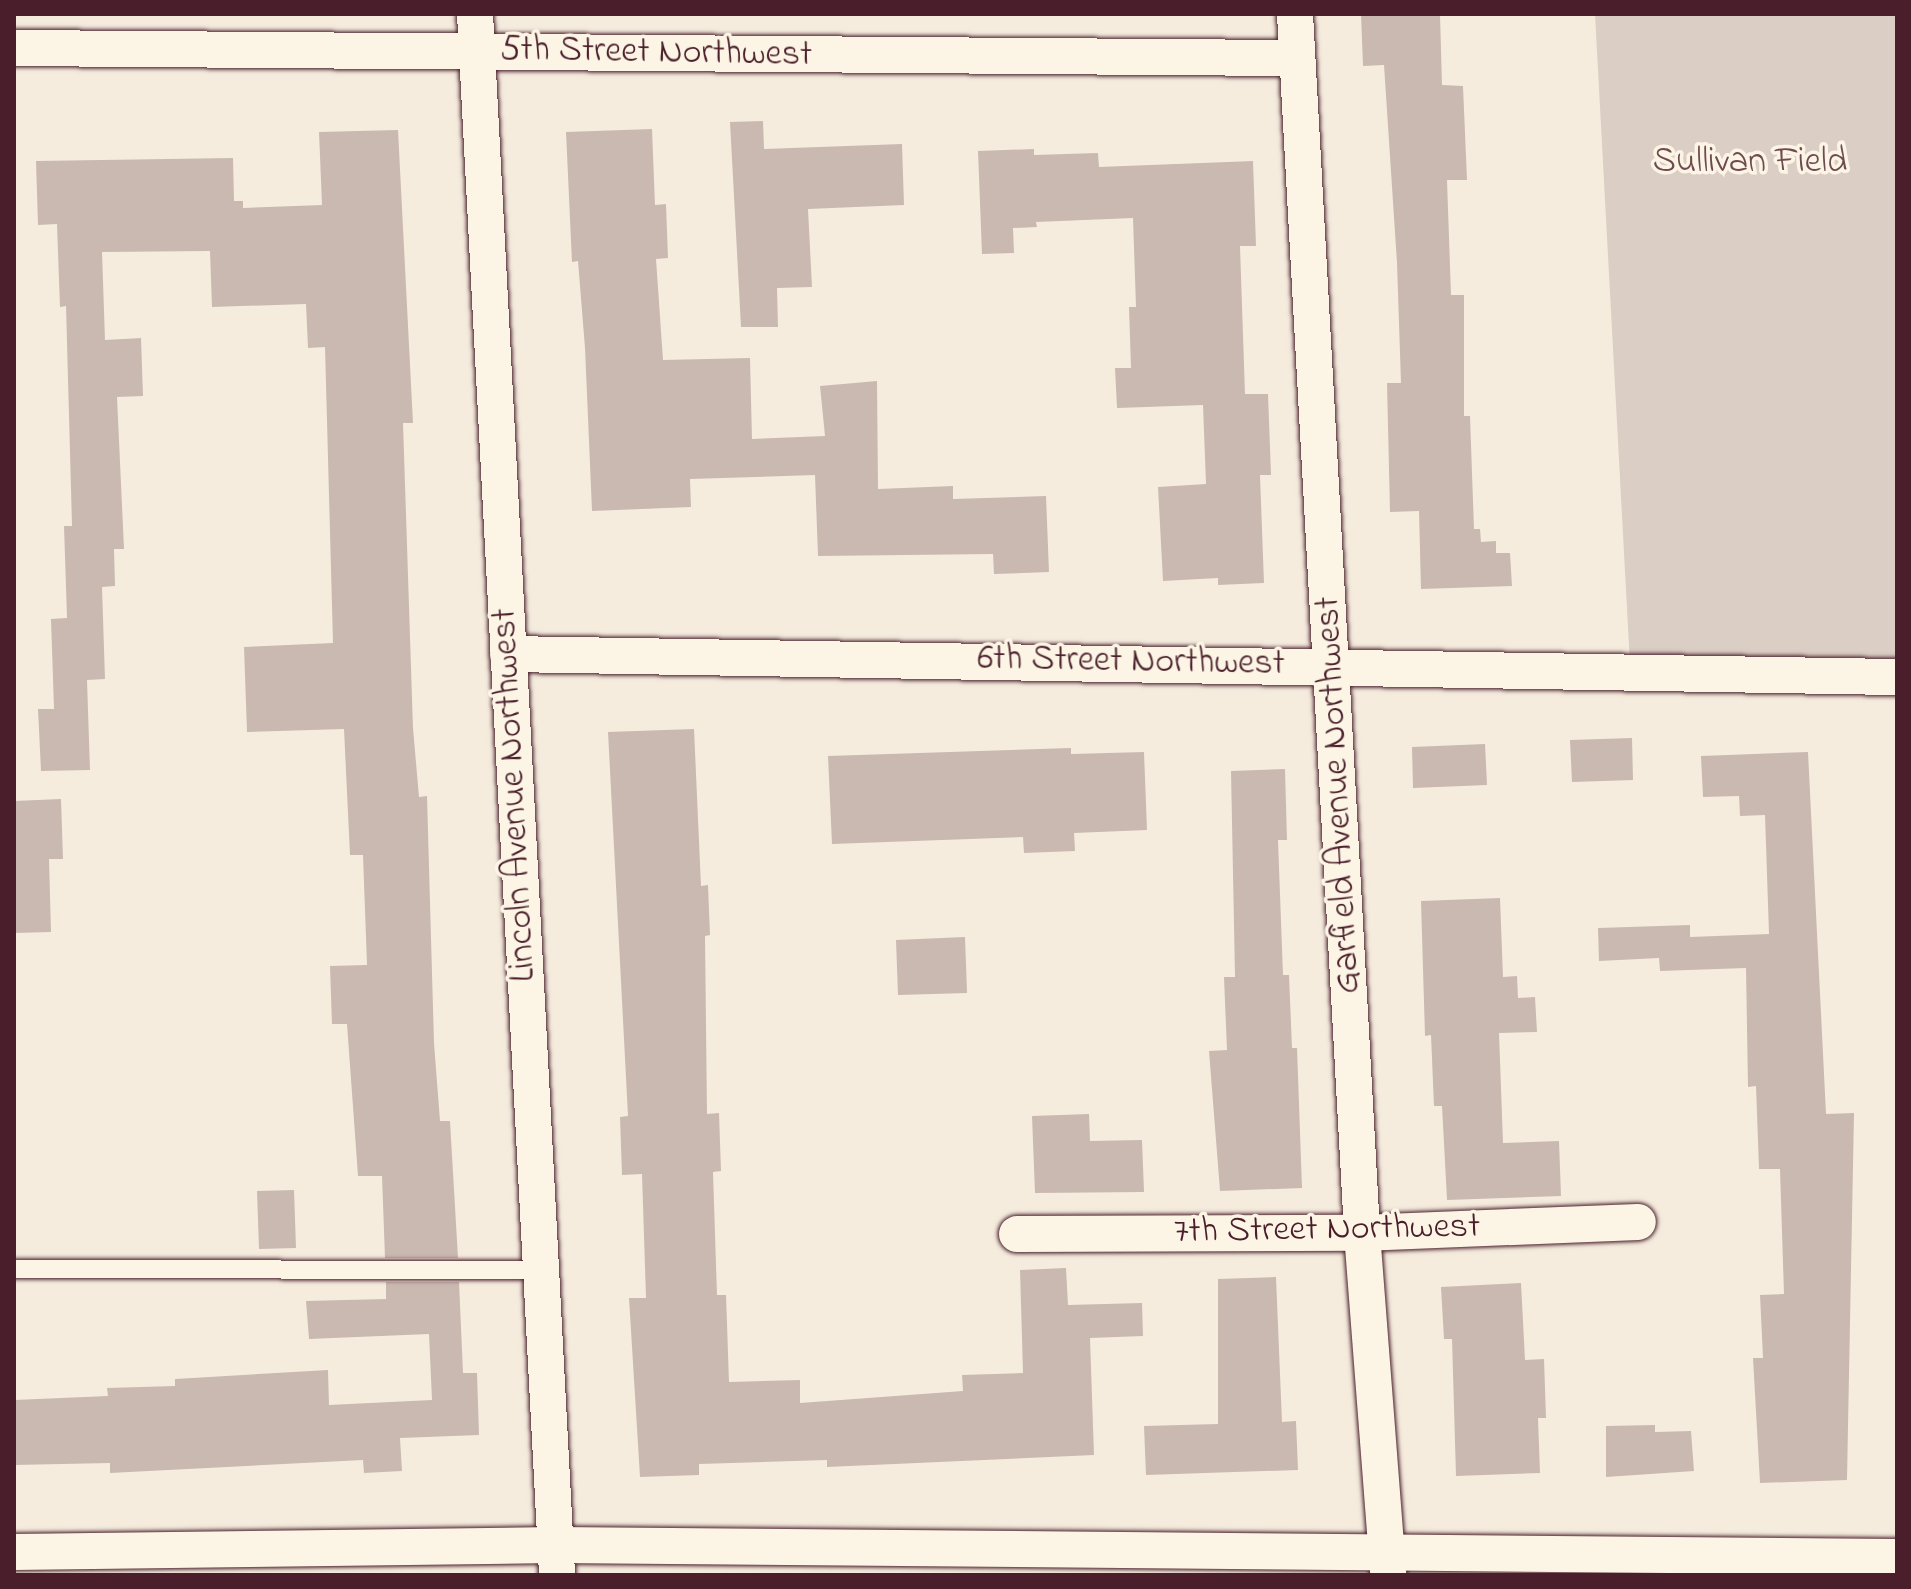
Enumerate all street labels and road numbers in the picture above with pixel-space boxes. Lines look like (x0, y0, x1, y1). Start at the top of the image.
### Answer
street label: 5th Street Northwest (500, 29, 812, 77)
street label: Garfield Avenue Northwest (1307, 595, 1371, 995)
street label: Lincoln Avenue Northwest (484, 607, 546, 983)
street label: 6th Street Northwest (977, 638, 1285, 686)
street label: 7th Street Northwest (1174, 1206, 1480, 1254)

